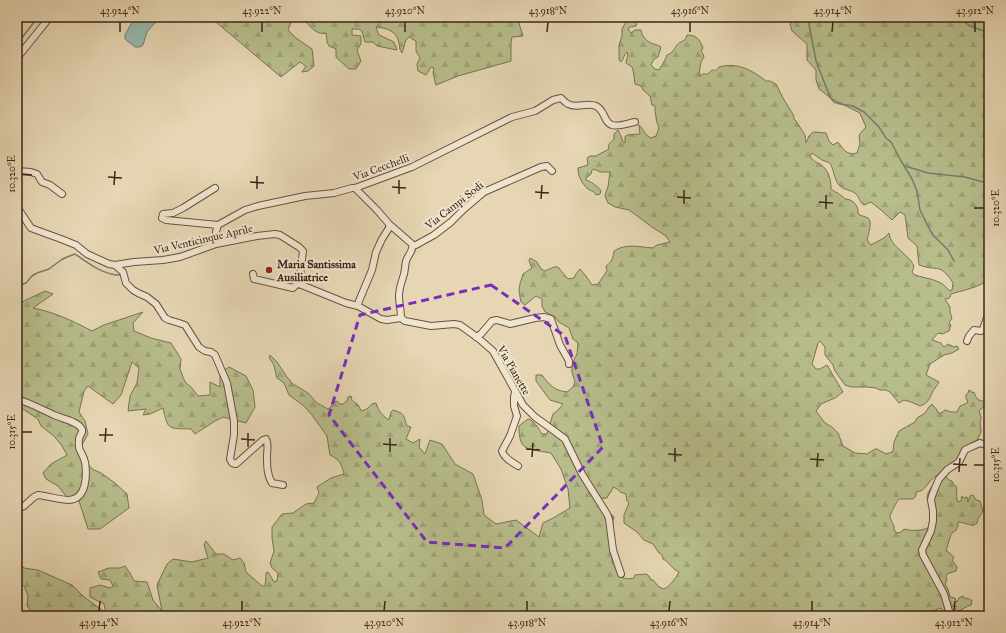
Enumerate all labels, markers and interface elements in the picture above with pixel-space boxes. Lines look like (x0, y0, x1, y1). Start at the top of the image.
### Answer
text: 43.924°N (100, 5, 140, 17)
text: 43.922°N (243, 5, 282, 17)
text: 43.920°N (385, 5, 425, 17)
text: 43.918°N (529, 5, 568, 17)
text: 43.916°N (671, 5, 710, 17)
text: 43.914°N (814, 5, 853, 17)
text: 43.912°N (956, 5, 994, 17)
street label: Via Cecchelli (350, 151, 411, 184)
text: 10.320°E (6, 155, 18, 193)
street label: Via Campi Sodi (422, 179, 486, 233)
text: 10.320°E (990, 189, 1002, 227)
street label: Via Venticinque Aprile (151, 222, 254, 258)
place label: Maria Santissima Ausiliatrice (276, 258, 356, 284)
marker: Maria Santissima Ausiliatrice (264, 265, 274, 275)
street label: Via Pianette (494, 343, 533, 397)
text: 10.315°E (6, 414, 18, 450)
text: 10.315°E (990, 447, 1002, 483)
text: 43.924°N (79, 617, 119, 629)
text: 43.922°N (223, 617, 262, 629)
text: 43.920°N (364, 617, 404, 629)
text: 43.918°N (508, 617, 547, 629)
text: 43.916°N (650, 617, 689, 629)
text: 43.914°N (793, 617, 832, 629)
text: 43.912°N (935, 617, 973, 629)

